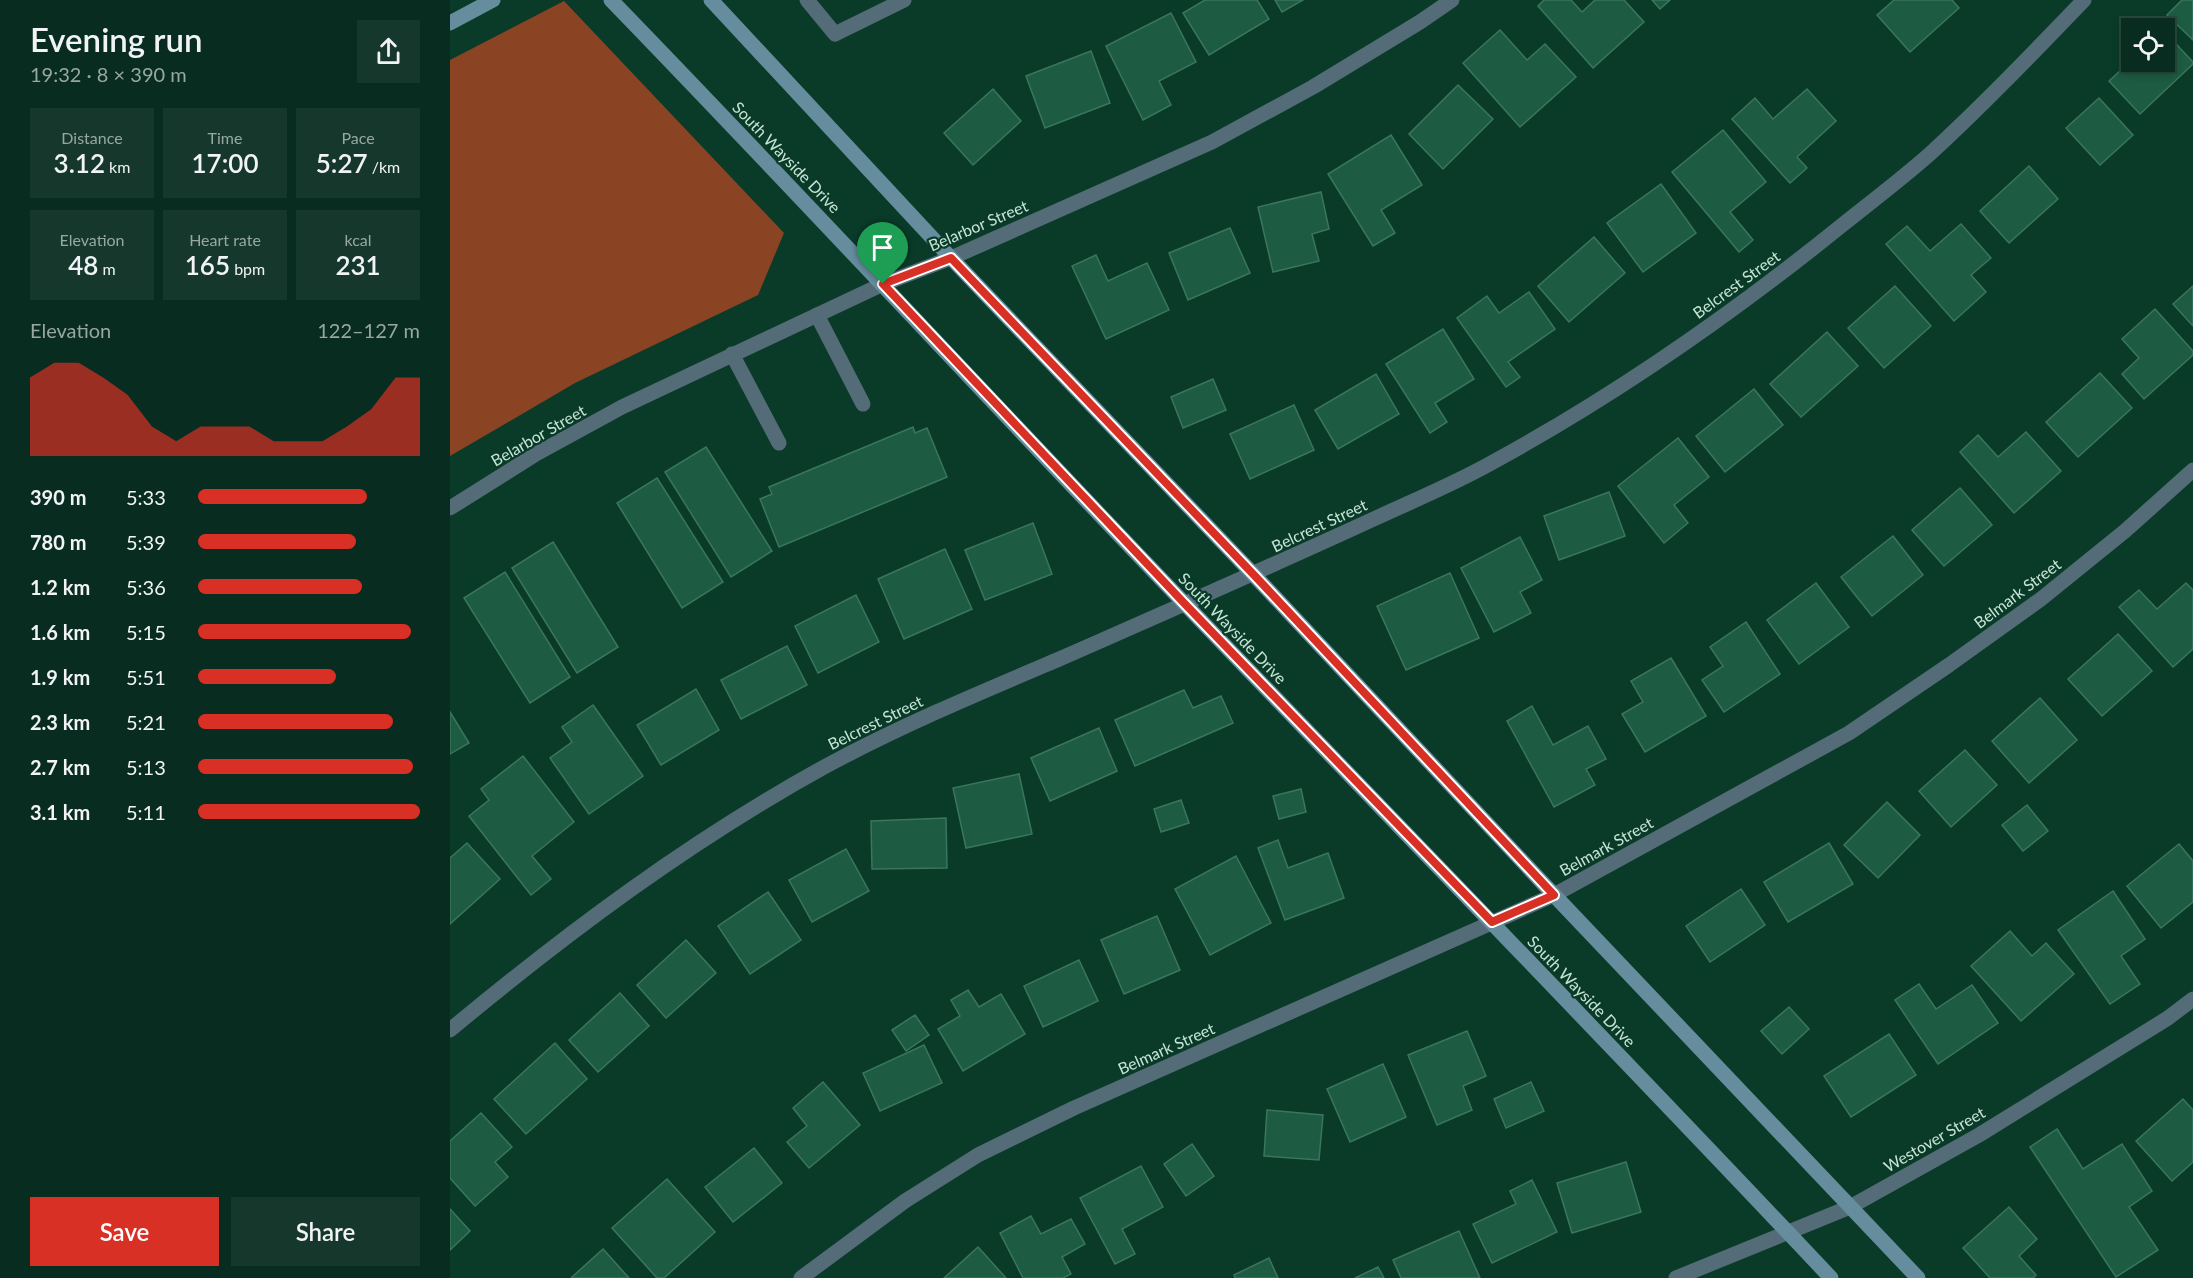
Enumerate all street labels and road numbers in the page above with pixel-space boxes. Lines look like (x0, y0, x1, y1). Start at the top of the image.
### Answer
street label: South Wayside Drive (729, 97, 845, 217)
street label: Belarbor Street (926, 195, 1031, 254)
street label: Belcrest Street (1689, 246, 1783, 322)
street label: Belarbor Street (487, 400, 589, 470)
street label: Belcrest Street (1268, 495, 1370, 555)
street label: Belmark Street (1970, 554, 2064, 632)
street label: South Wayside Drive (1175, 568, 1291, 688)
street label: Belcrest Street (825, 691, 926, 753)
street label: Belmark Street (1556, 812, 1656, 879)
street label: South Wayside Drive (1524, 931, 1640, 1051)
street label: Belmark Street (1115, 1018, 1217, 1078)
street label: Westover Street (1880, 1102, 1988, 1176)

